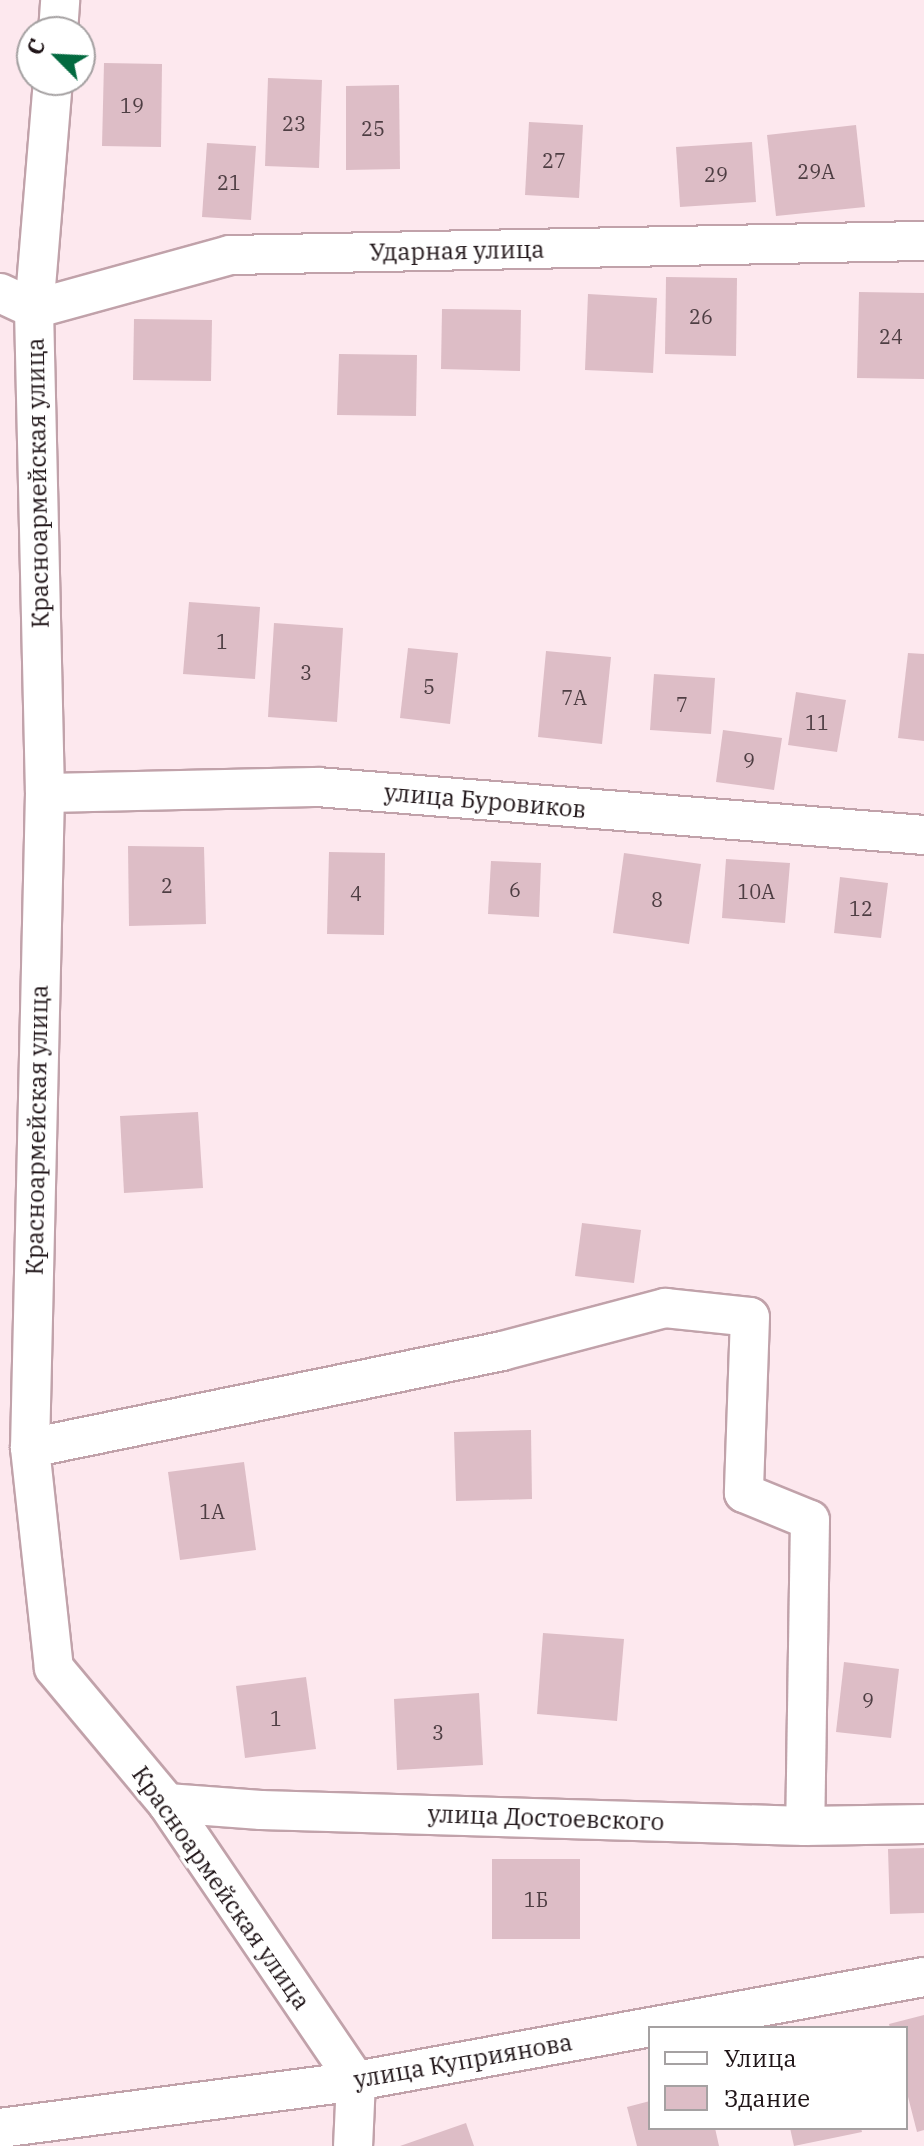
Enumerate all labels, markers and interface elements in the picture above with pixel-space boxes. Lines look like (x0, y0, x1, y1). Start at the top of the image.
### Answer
north arrow (16, 16, 96, 96)
text: С (19, 34, 52, 59)
house number: 19 (120, 93, 144, 117)
house number: 23 (282, 111, 306, 135)
house number: 25 (361, 116, 385, 140)
house number: 27 (542, 148, 566, 172)
house number: 29А (797, 159, 835, 183)
house number: 29 (704, 162, 728, 186)
house number: 21 (217, 170, 241, 194)
street label: Ударная улица (369, 235, 545, 267)
house number: 26 (689, 304, 713, 328)
house number: 24 (879, 324, 903, 348)
street label: Красноармейская улица (21, 337, 55, 629)
house number: 1 (216, 629, 228, 653)
house number: 3 (300, 660, 312, 684)
house number: 5 (423, 674, 435, 698)
house number: 7А (561, 685, 587, 709)
house number: 7 (676, 692, 688, 716)
house number: 11 (805, 710, 829, 734)
house number: 9 (743, 748, 755, 772)
street label: улица Буровиков (383, 778, 587, 824)
house number: 2 (161, 873, 173, 897)
house number: 6 (509, 877, 521, 901)
house number: 10А (737, 879, 775, 903)
house number: 4 (350, 881, 362, 905)
house number: 8 (651, 887, 663, 911)
house number: 12 (849, 896, 873, 920)
street label: Красноармейская улица (20, 984, 54, 1276)
house number: 1А (199, 1499, 225, 1523)
house number: 9 (862, 1688, 874, 1712)
house number: 1 (270, 1706, 282, 1730)
house number: 3 (432, 1720, 444, 1744)
street label: Красноармейская улица (126, 1761, 316, 2015)
street label: улица Достоевского (427, 1799, 665, 1837)
house number: 1Б (524, 1887, 548, 1911)
legend (648, 2026, 908, 2130)
street label: улица Куприянова (351, 2028, 575, 2094)
text: Улица (724, 2042, 797, 2074)
text: Здание (724, 2082, 810, 2114)

